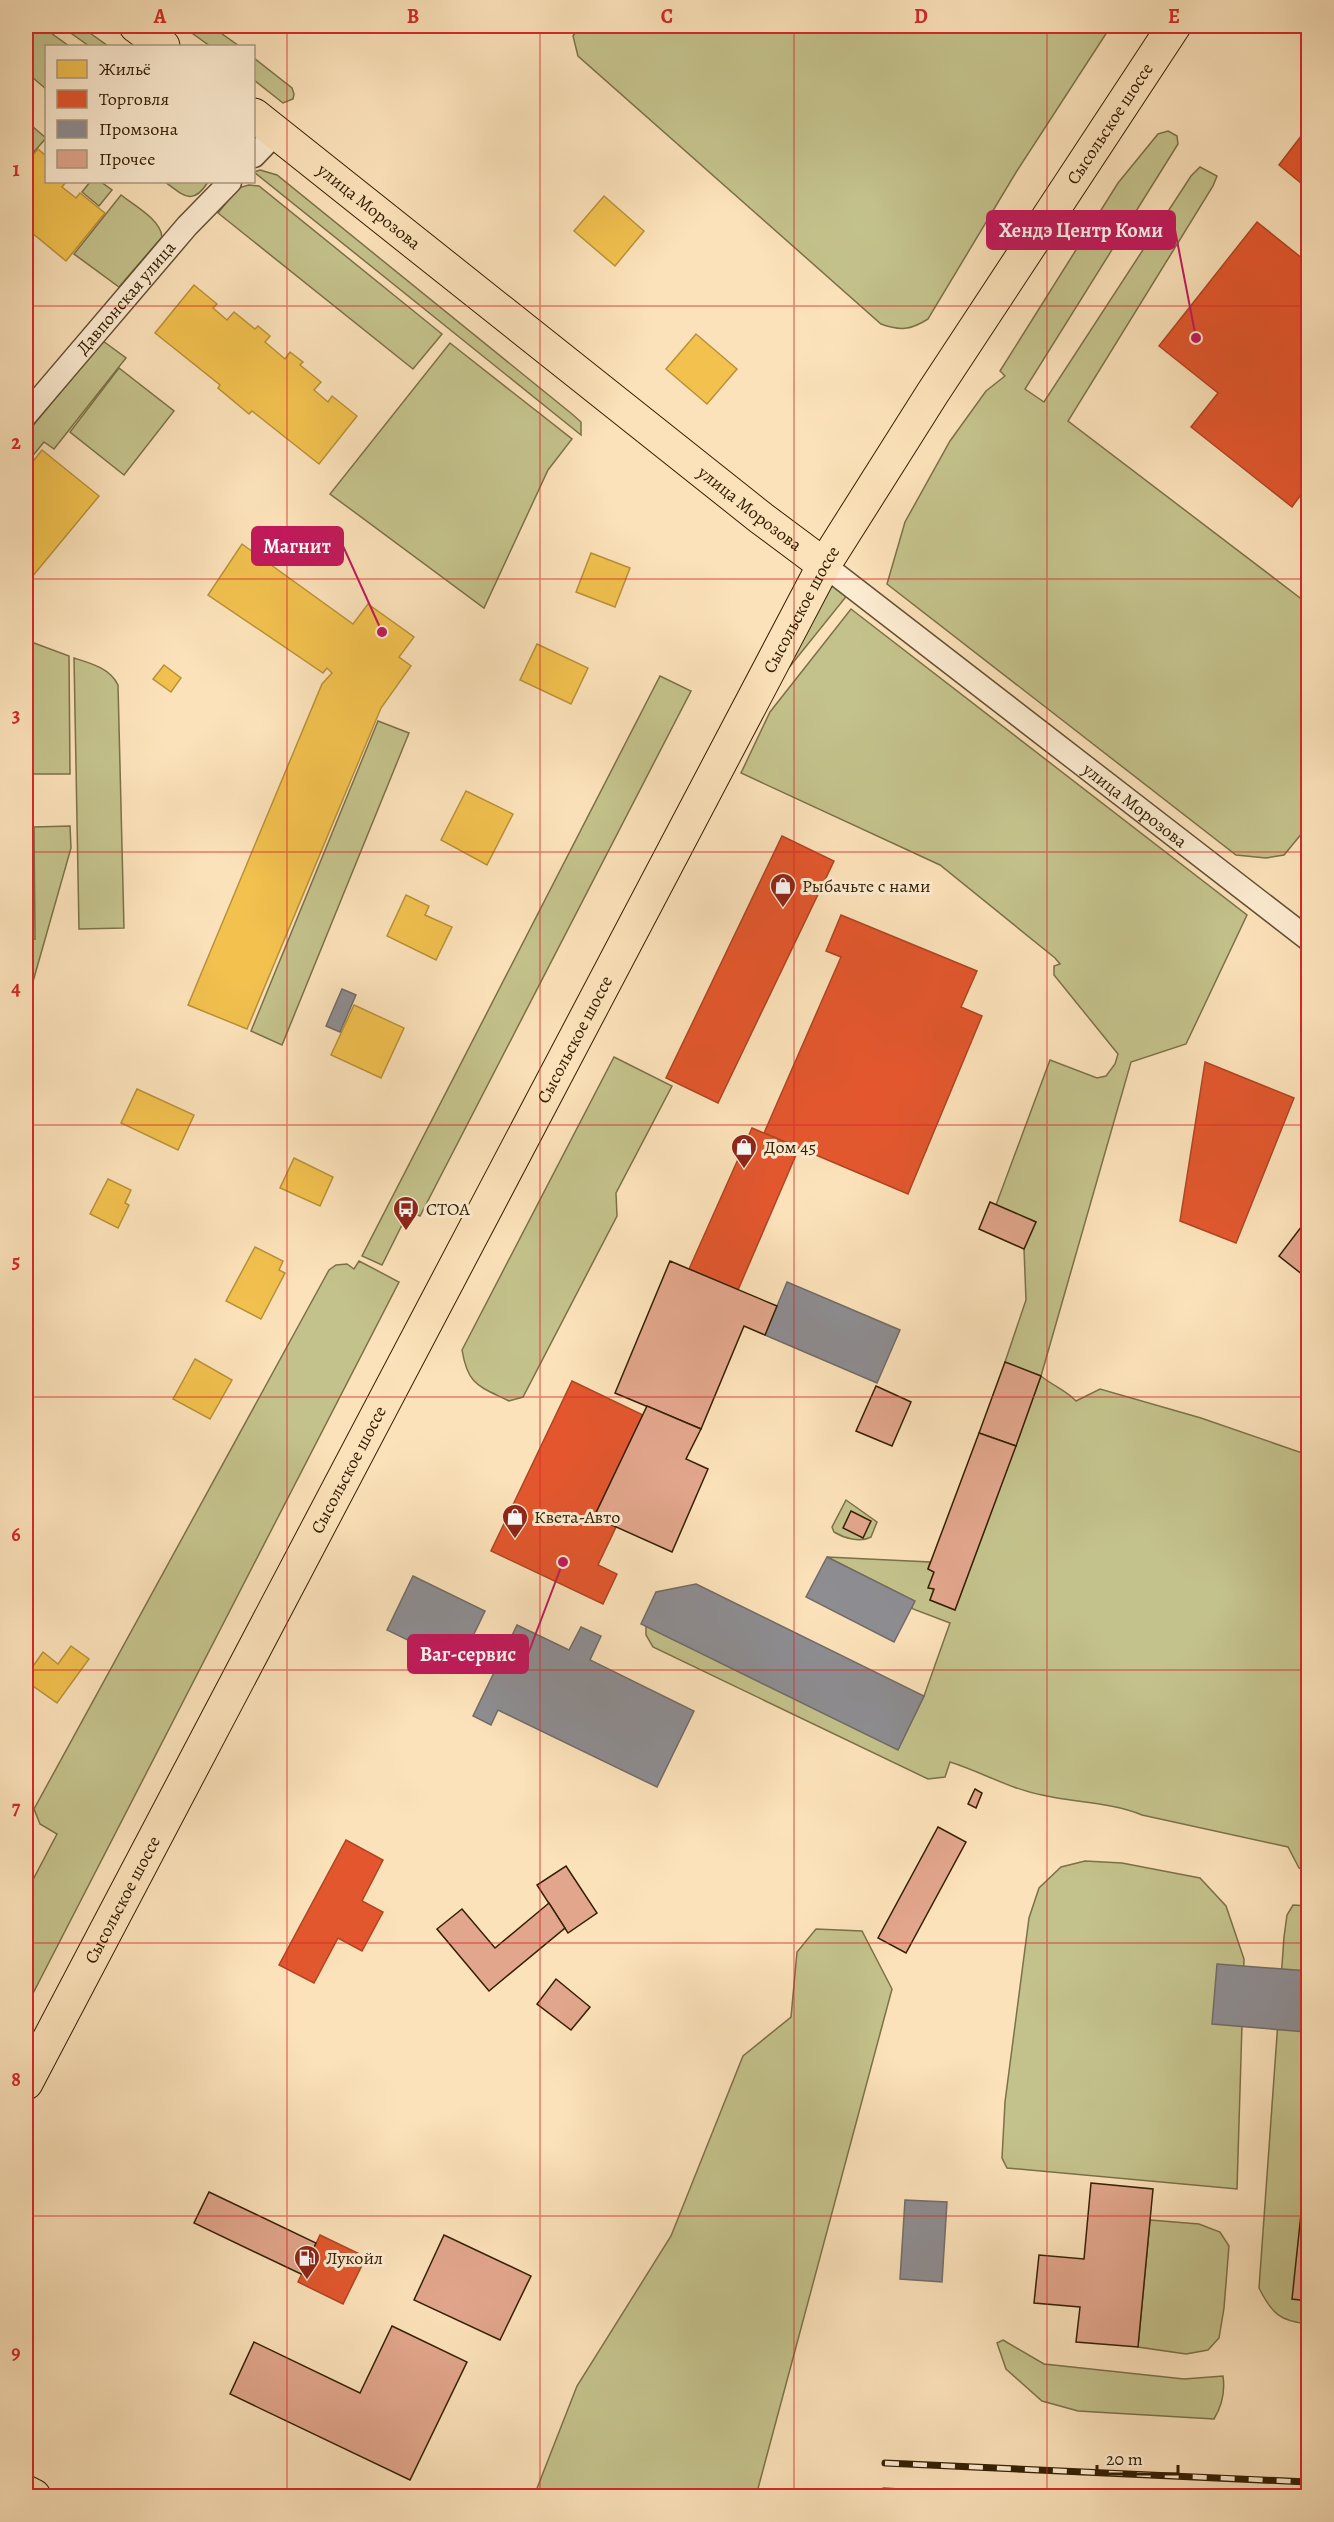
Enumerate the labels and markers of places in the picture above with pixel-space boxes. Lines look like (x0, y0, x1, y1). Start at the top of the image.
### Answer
callout: Хендэ Центр Коми (987, 211, 1175, 249)
callout: Магнит (252, 527, 343, 565)
shop icon: Рыбачьте с нами (768, 871, 798, 909)
place label: Рыбачьте с нами (802, 874, 930, 898)
shop icon: Дом 45 (729, 1132, 759, 1170)
place label: Дом 45 (764, 1135, 816, 1159)
bus stop icon: СТОА (391, 1194, 421, 1232)
place label: СТОА (426, 1197, 470, 1221)
shop icon: Квета-Авто (500, 1502, 530, 1540)
place label: Квета-Авто (534, 1505, 620, 1529)
callout: Ваг-сервис (408, 1635, 528, 1673)
fuel station icon: Лукойл (292, 2243, 322, 2281)
place label: Лукойл (326, 2246, 383, 2270)

